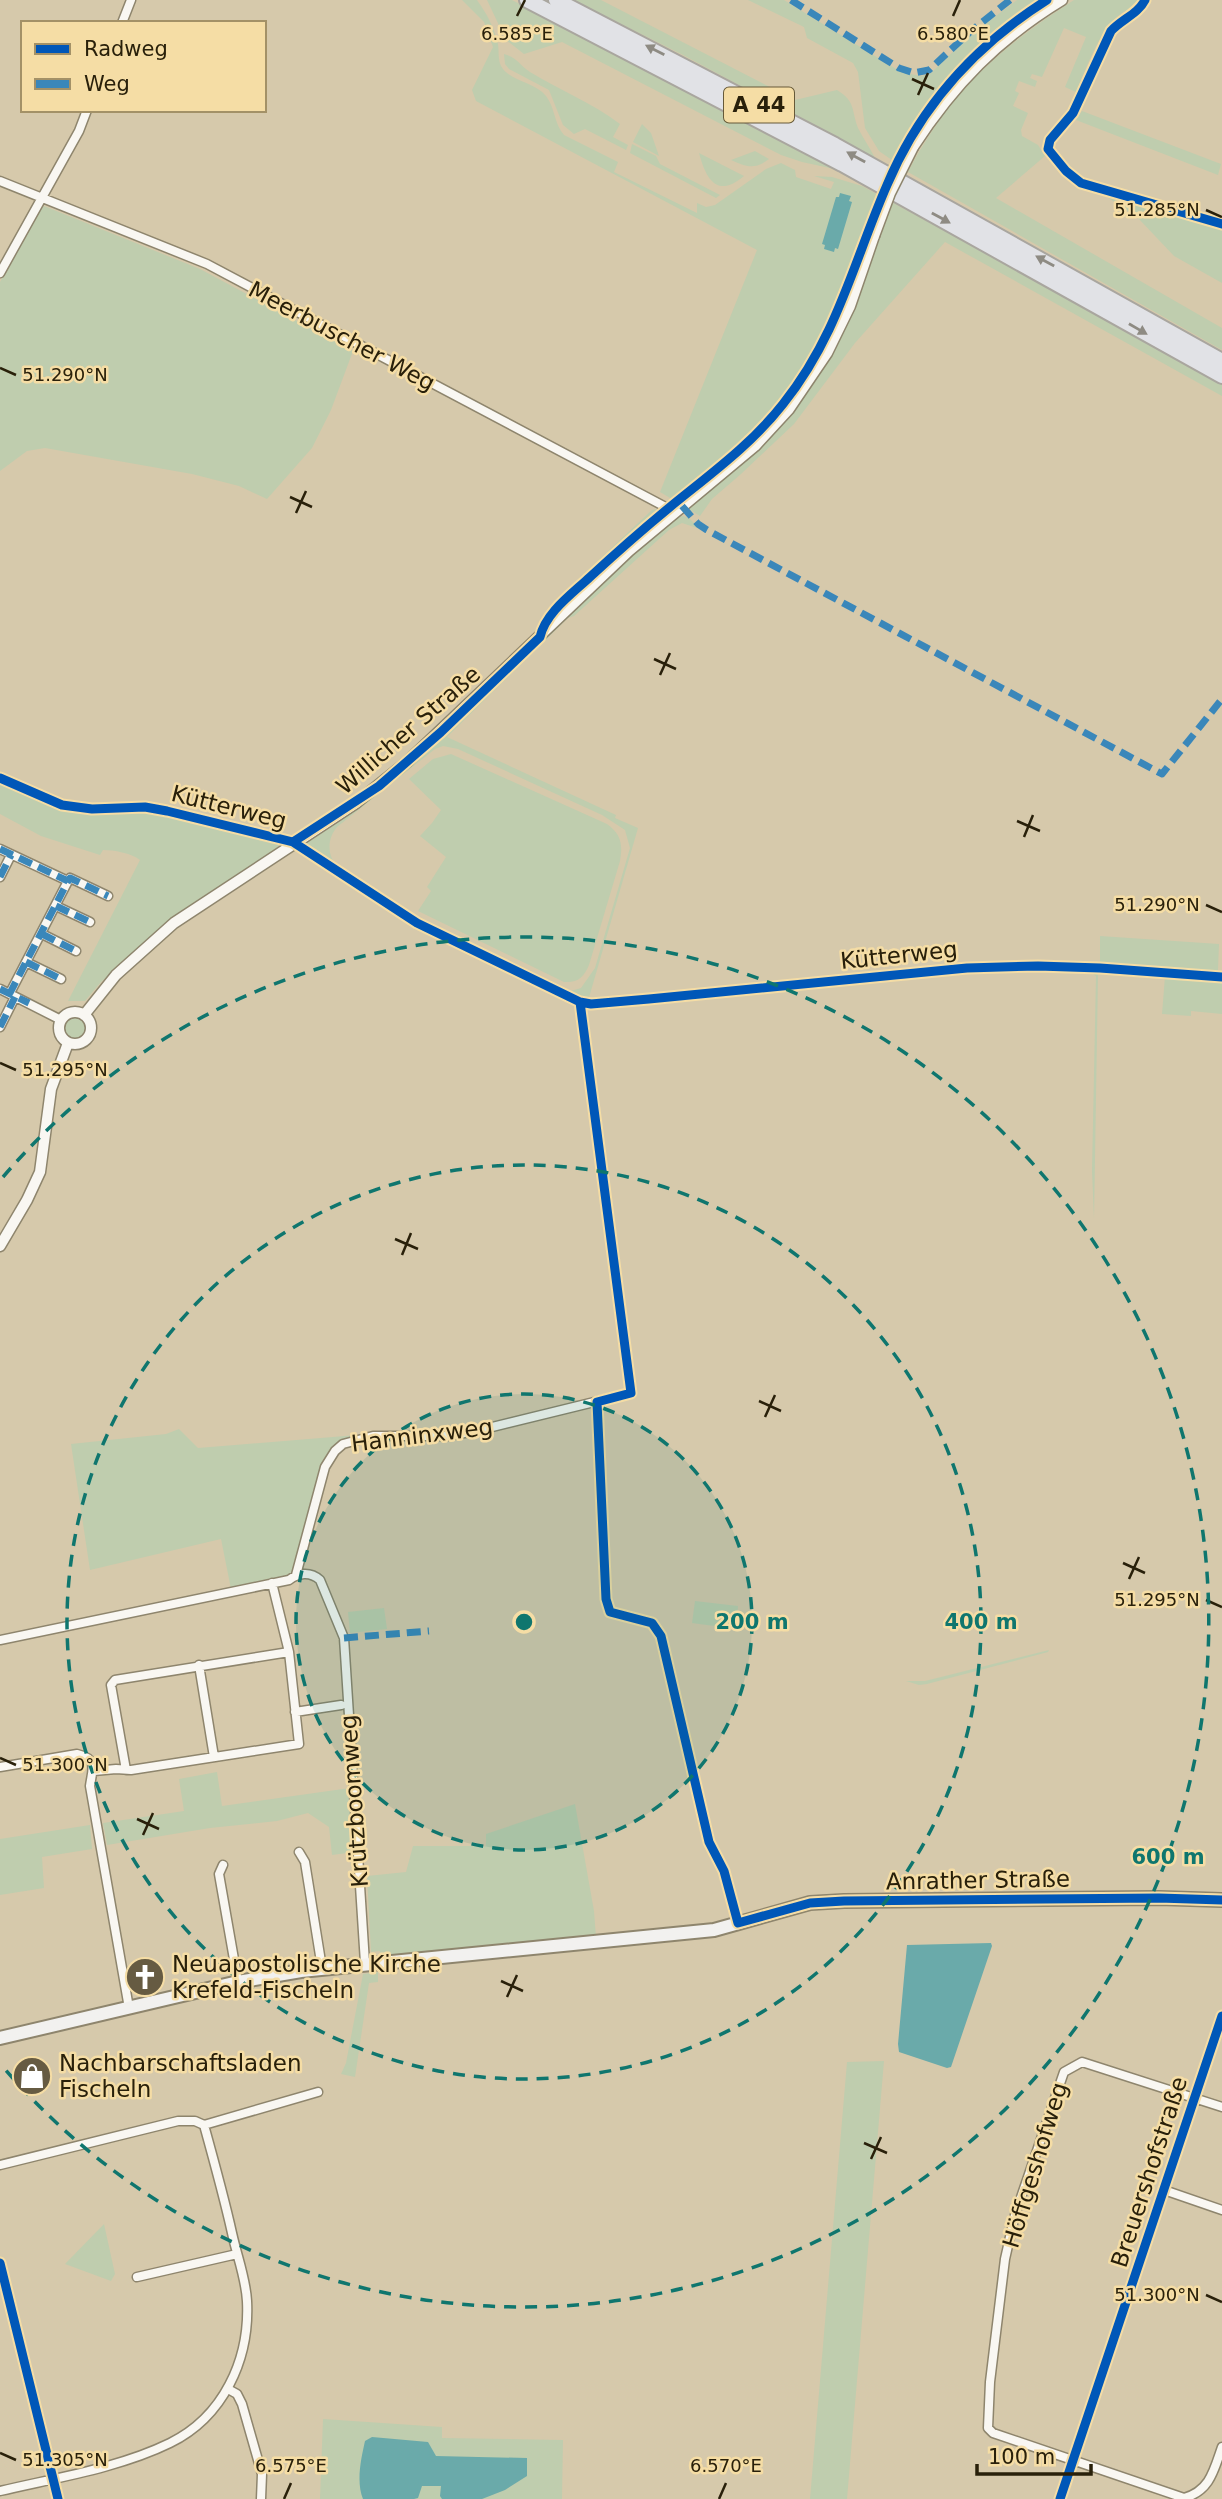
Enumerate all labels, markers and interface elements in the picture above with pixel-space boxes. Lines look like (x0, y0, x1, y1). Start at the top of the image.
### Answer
legend (21, 21, 266, 112)
text: 6.585°E (481, 23, 553, 44)
text: 6.580°E (917, 23, 989, 44)
text: Radweg (84, 37, 168, 61)
one-way arrow (645, 45, 665, 56)
text: Weg (84, 72, 130, 96)
road number: A 44 (724, 88, 794, 122)
one-way arrow (847, 151, 866, 163)
text: 51.285°N (1114, 199, 1200, 220)
one-way arrow (931, 212, 950, 224)
one-way arrow (1035, 255, 1054, 267)
street label: Meerbuscher Weg (244, 276, 440, 396)
one-way arrow (1129, 323, 1148, 335)
text: 51.290°N (22, 364, 108, 385)
street label: Willicher Straße (331, 661, 485, 799)
street label: Kütterweg (169, 780, 289, 834)
text: 51.290°N (1114, 894, 1200, 915)
street label: Kütterweg (839, 936, 959, 974)
text: 51.295°N (22, 1059, 108, 1080)
street label: Hanninxweg (350, 1413, 494, 1457)
text: 51.295°N (1114, 1589, 1200, 1610)
centre of rings (512, 1610, 536, 1634)
text: 200 m (715, 1610, 789, 1634)
text: 400 m (944, 1610, 1018, 1634)
street label: Krützboomweg (335, 1714, 373, 1888)
text: 51.300°N (22, 1754, 108, 1775)
text: 600 m (1131, 1845, 1205, 1869)
street label: Anrather Straße (886, 1865, 1070, 1895)
place label: Neuapostolische Kirche Krefeld-Fischeln (172, 1951, 441, 2003)
church icon: Neuapostolische Kirche Krefeld-Fischeln (124, 1956, 166, 1998)
place label: Nachbarschaftsladen Fischeln (59, 2050, 301, 2102)
shop icon: Nachbarschaftsladen Fischeln (11, 2055, 53, 2097)
street label: Breuershofstraße (1106, 2073, 1192, 2271)
street label: Höffgeshofweg (997, 2079, 1073, 2251)
text: 51.300°N (1114, 2284, 1200, 2305)
scale bar (977, 2432, 1091, 2476)
text: 100 m (988, 2445, 1055, 2469)
text: 51.305°N (22, 2449, 108, 2470)
text: 6.575°E (255, 2455, 327, 2476)
text: 6.570°E (690, 2455, 762, 2476)

